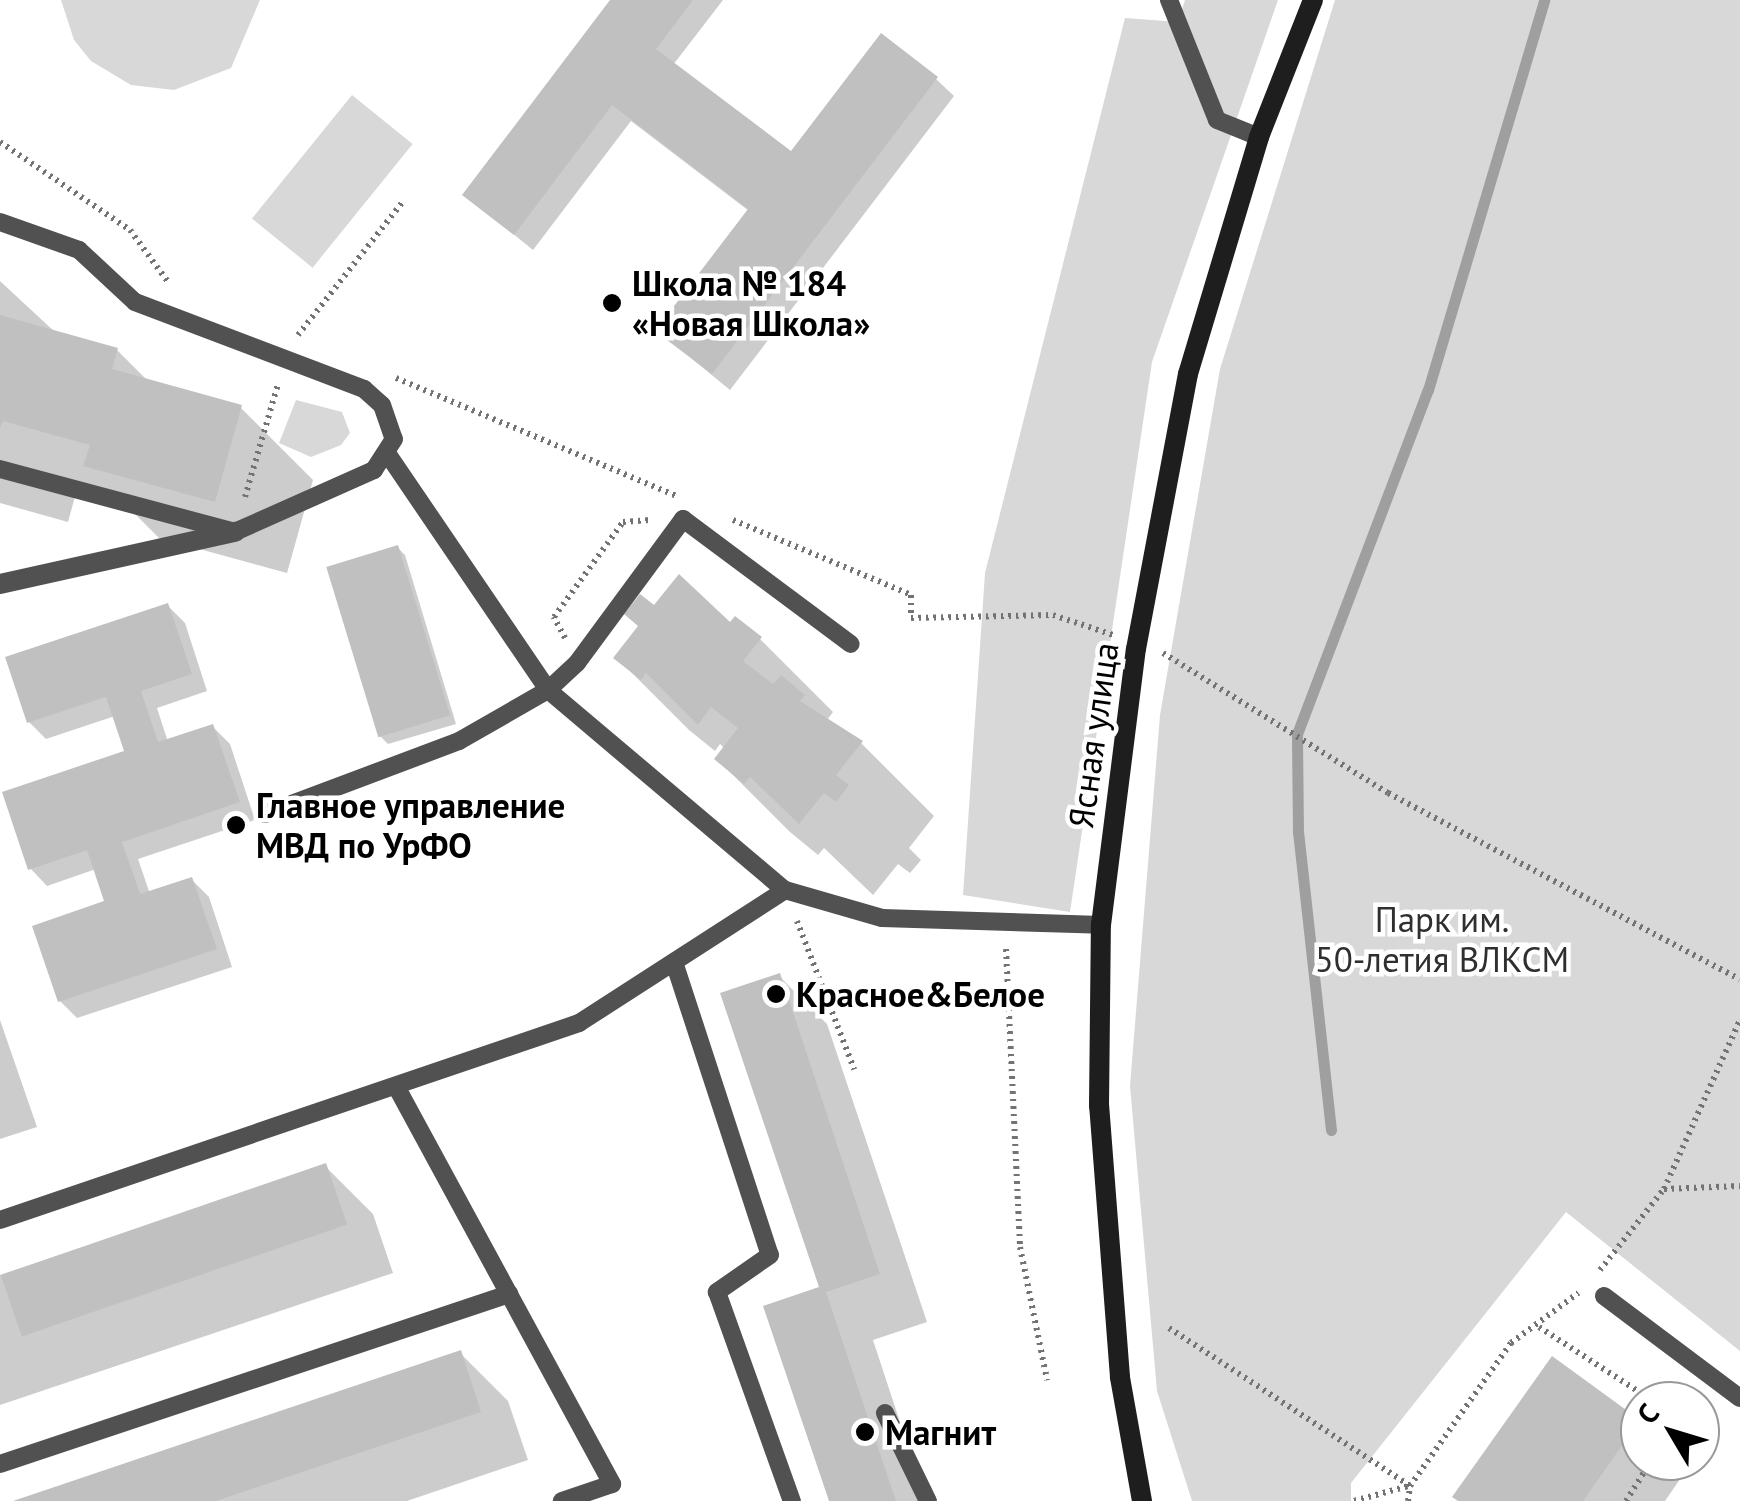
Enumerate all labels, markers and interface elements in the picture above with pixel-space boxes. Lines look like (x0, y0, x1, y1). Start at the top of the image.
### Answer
place label: Школа № 184 «Новая Школа» (632, 262, 870, 344)
marker: Школа № 184 «Новая Школа» (601, 292, 623, 314)
street label: Ясная улица (1059, 639, 1127, 831)
place label: Главное управление МВД по УрФО (256, 784, 566, 866)
marker: Главное управление МВД по УрФО (225, 814, 247, 836)
park label: Парк им. 50-летия ВЛКСМ (1315, 898, 1569, 980)
place label: Красное&Белое (796, 973, 1045, 1015)
marker: Красное&Белое (765, 983, 787, 1005)
north arrow (1620, 1381, 1720, 1481)
text: С (1628, 1396, 1667, 1431)
place label: Магнит (885, 1411, 996, 1453)
marker: Магнит (854, 1421, 876, 1443)

